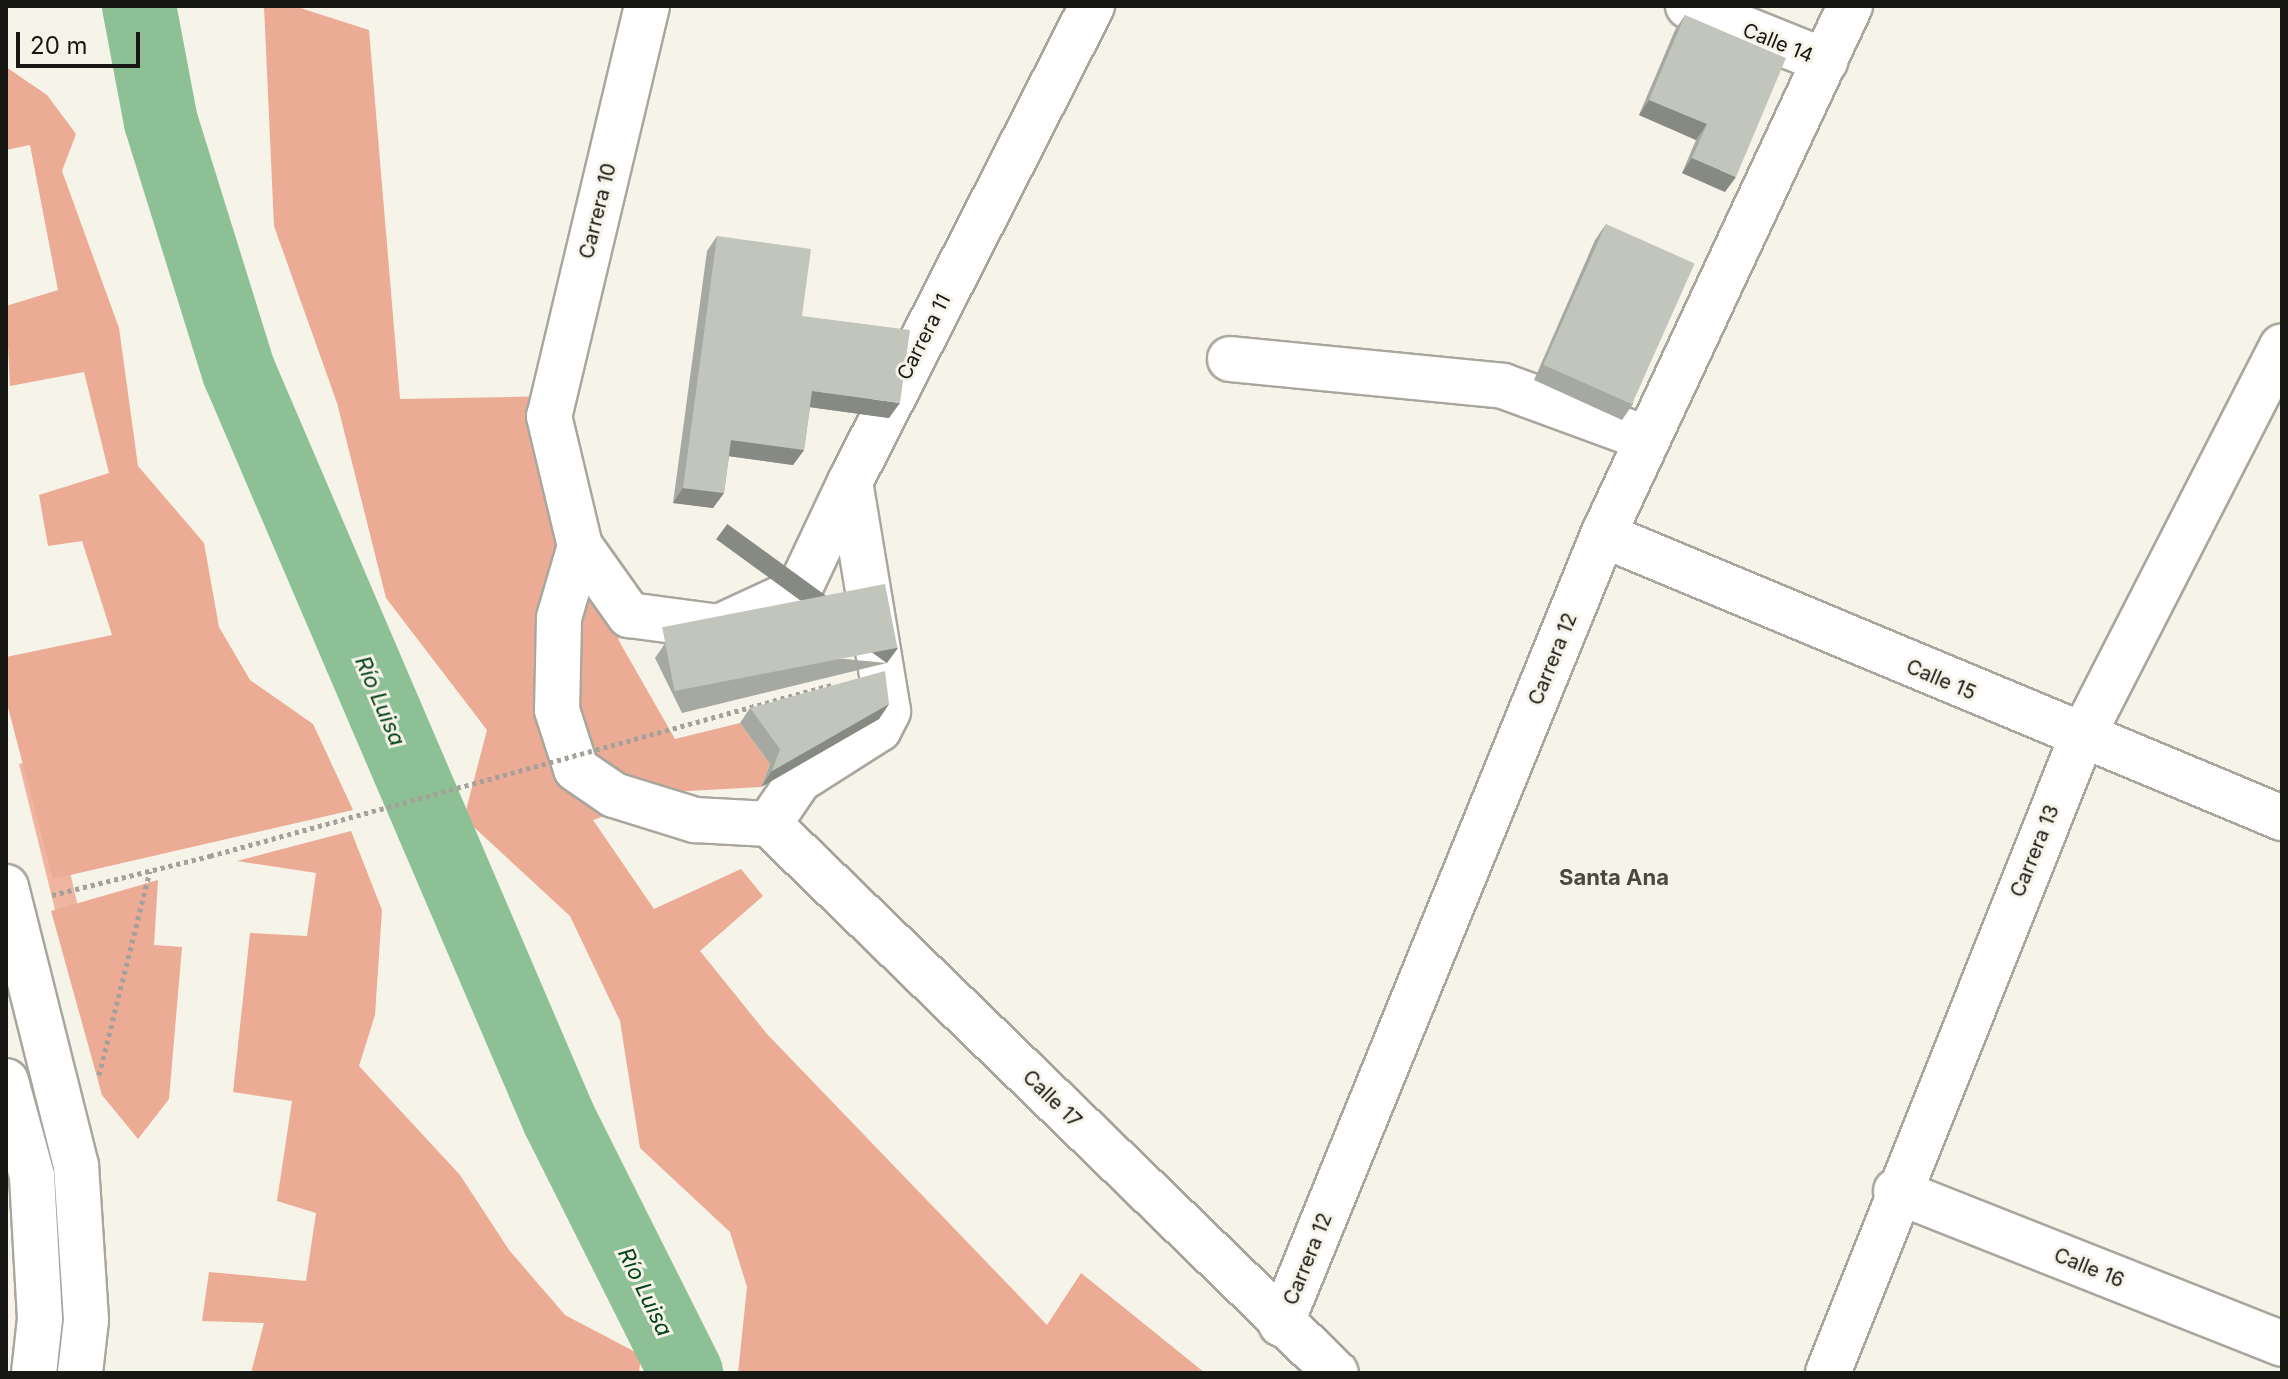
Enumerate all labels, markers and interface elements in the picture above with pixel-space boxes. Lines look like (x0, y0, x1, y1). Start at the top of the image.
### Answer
scale bar (20, 16, 144, 66)
street label: Calle 14 (1739, 18, 1817, 68)
text: 20 m (30, 31, 88, 60)
street label: Carrera 10 (575, 161, 621, 261)
street label: Carrera 11 (892, 290, 956, 384)
street label: Carrera 12 (1524, 609, 1582, 709)
water label: Río Luisa (349, 652, 411, 750)
street label: Calle 15 (1903, 655, 1979, 705)
street label: Carrera 13 (2006, 801, 2064, 901)
district label: Santa Ana (1559, 865, 1669, 891)
street label: Calle 17 (1018, 1065, 1086, 1133)
street label: Carrera 12 (1279, 1209, 1337, 1309)
street label: Calle 16 (2051, 1243, 2127, 1293)
water label: Río Luisa (612, 1244, 678, 1340)

